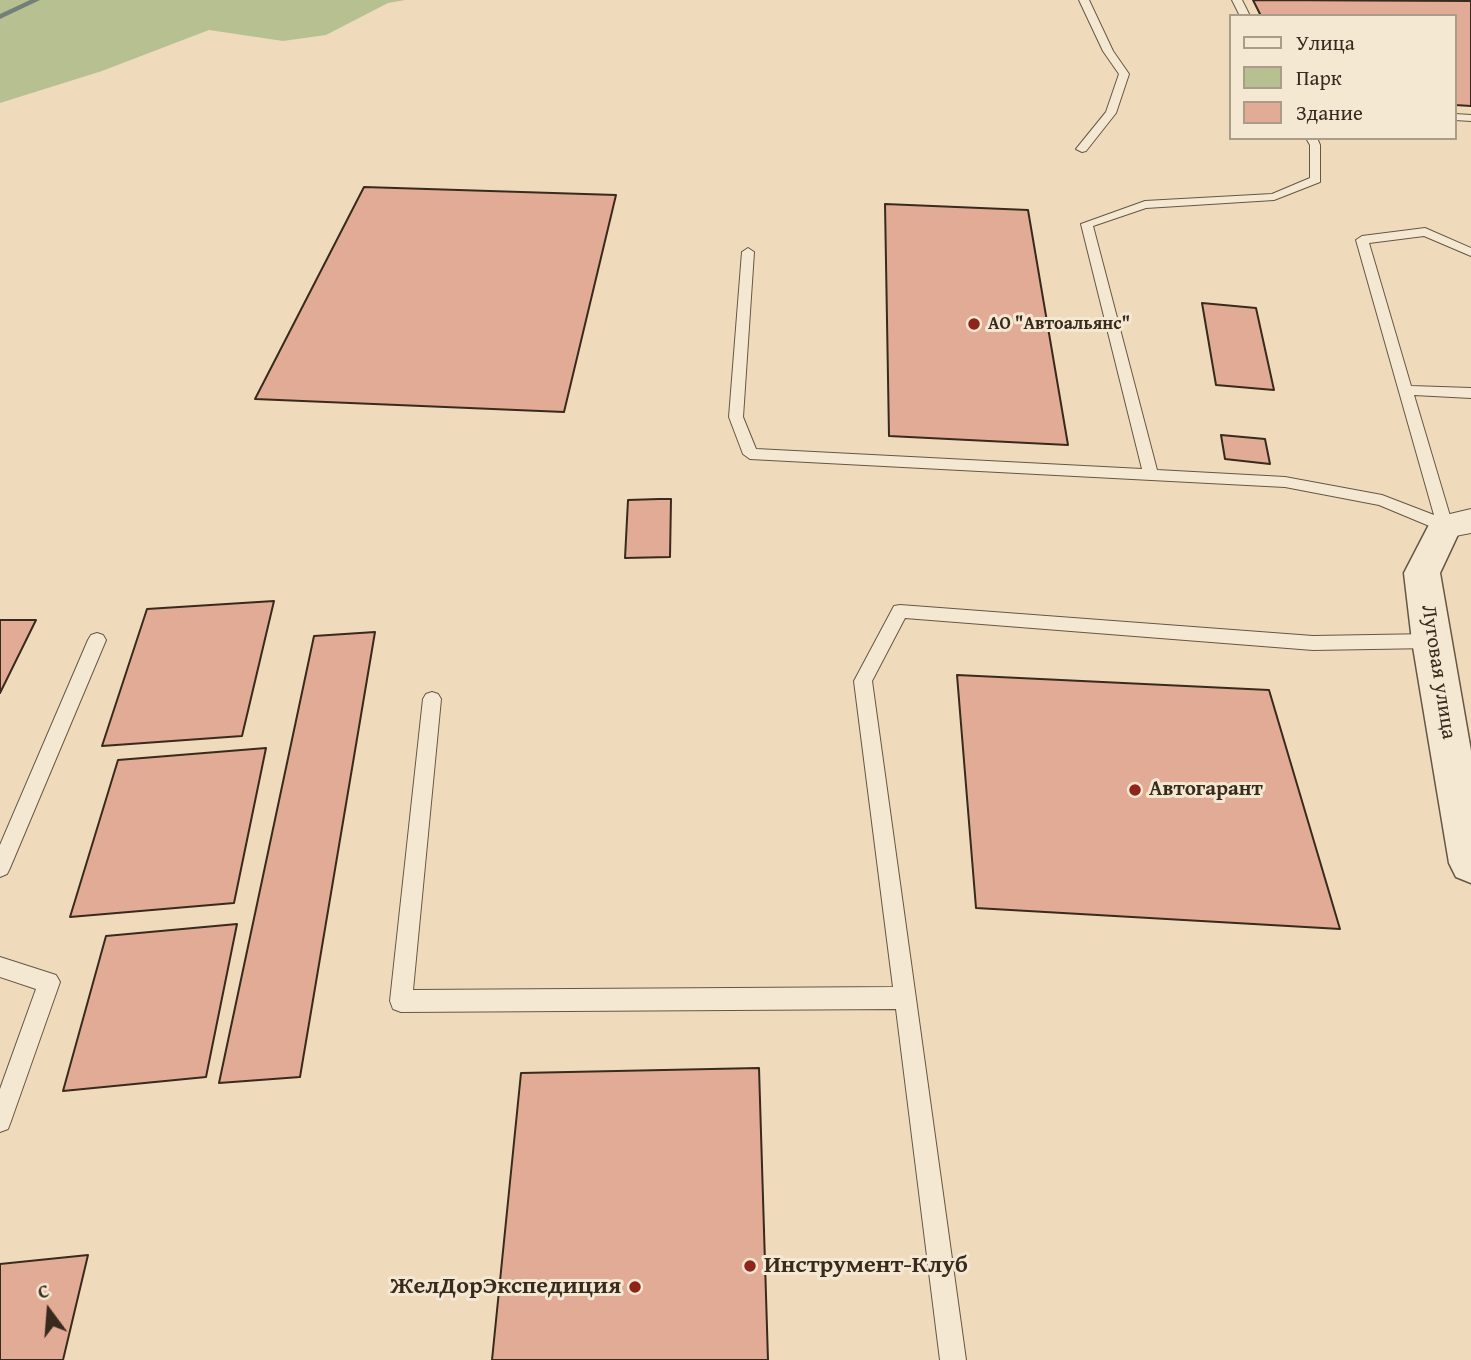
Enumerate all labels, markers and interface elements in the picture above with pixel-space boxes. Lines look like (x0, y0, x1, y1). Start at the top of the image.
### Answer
legend (1230, 14, 1457, 140)
text: Улица (1296, 27, 1355, 58)
text: Парк (1296, 62, 1342, 93)
text: Здание (1296, 97, 1363, 128)
place label: АО "Автоальянс" (988, 313, 1130, 335)
marker: АО "Автоальянс" (966, 316, 982, 332)
street label: Луговая улица (1415, 603, 1461, 741)
place label: Автогарант (1149, 777, 1263, 803)
marker: Автогарант (1127, 782, 1143, 798)
place label: Инструмент-Клуб (764, 1252, 968, 1280)
marker: Инструмент-Клуб (742, 1258, 758, 1274)
place label: ЖелДорЭкспедиция (390, 1273, 621, 1301)
north arrow (14, 1276, 84, 1346)
text: С (34, 1276, 52, 1306)
marker: ЖелДорЭкспедиция (627, 1279, 643, 1295)

